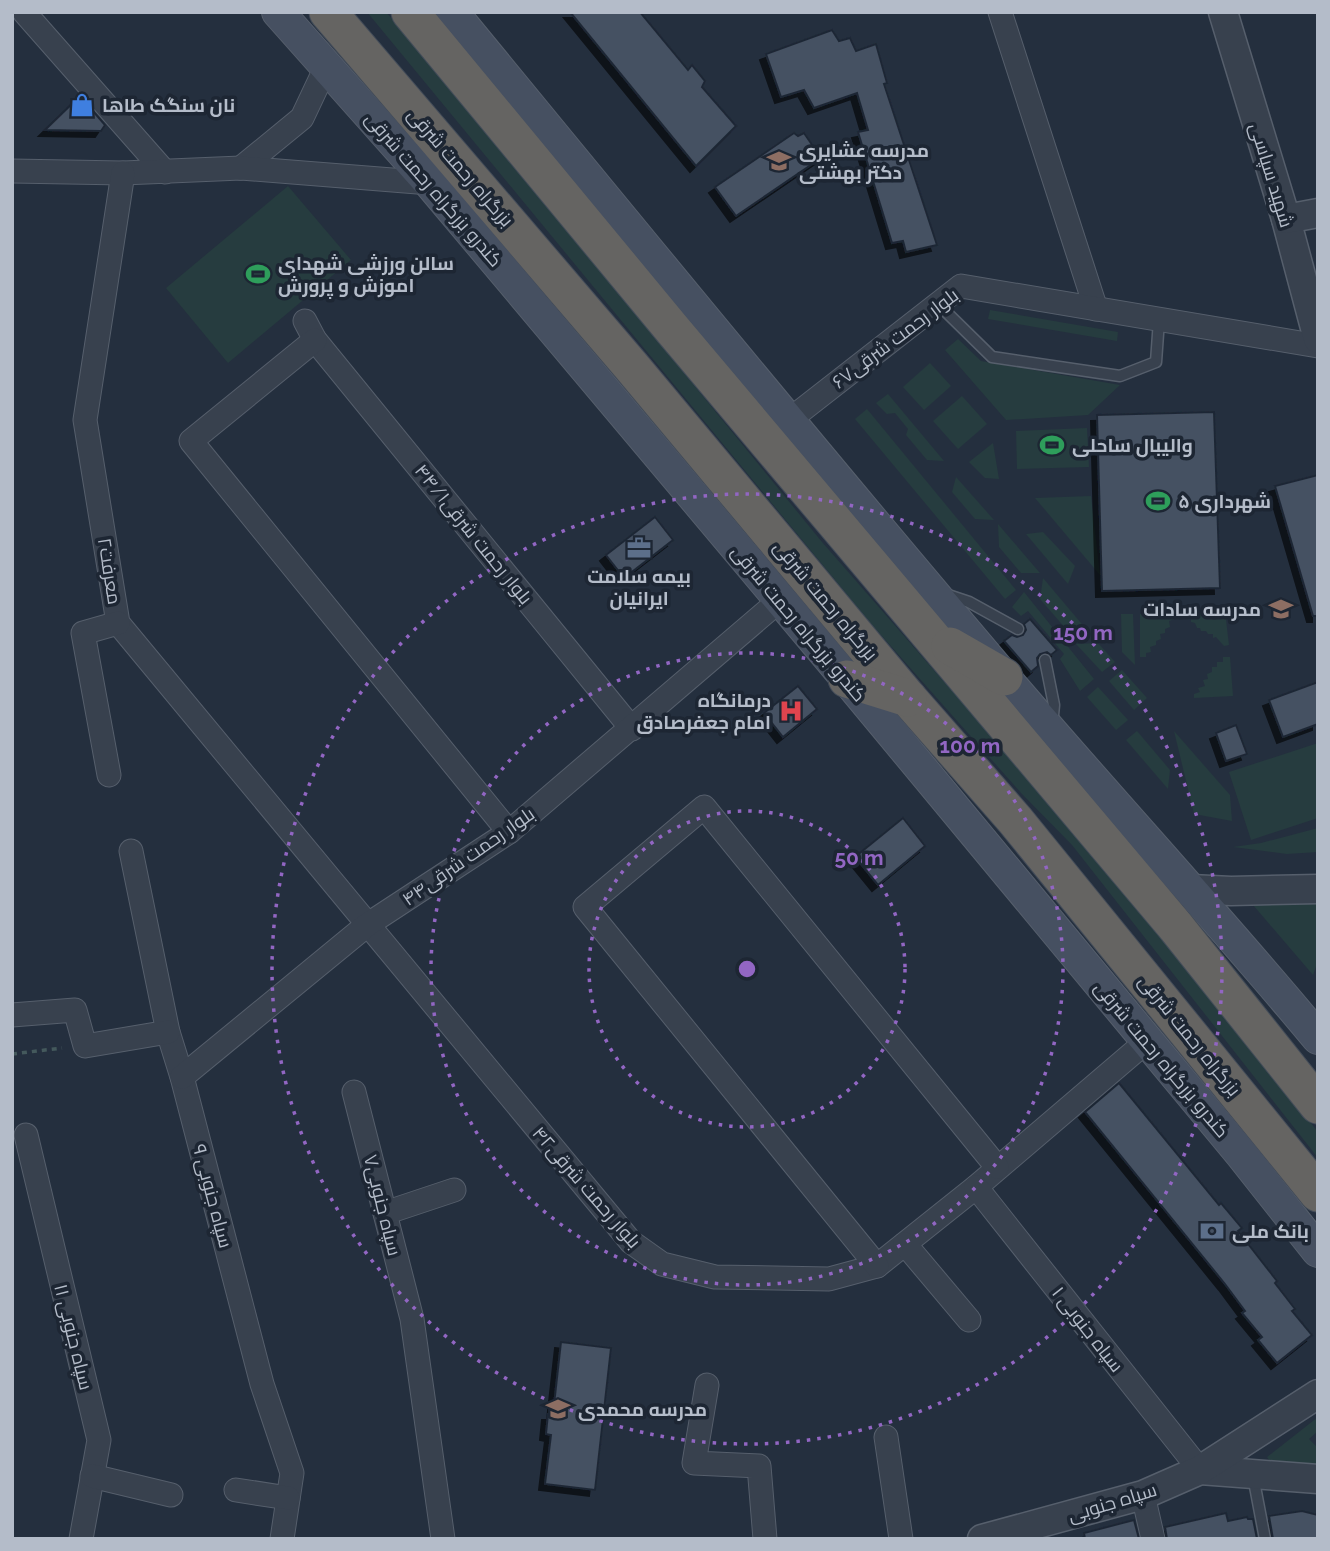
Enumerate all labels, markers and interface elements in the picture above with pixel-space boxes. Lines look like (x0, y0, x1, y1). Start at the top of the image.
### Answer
shop icon: نان سنگک طاها (68, 91, 96, 119)
place label: نان سنگک طاها (102, 94, 235, 117)
street label: بزرگراه رحمت شرقی (403, 103, 518, 231)
street label: کندرو بزرگراه رحمت شرقی (360, 107, 507, 271)
street label: شهید سپاسی (1245, 120, 1298, 230)
place label: مدرسه عشایری دکتر بهشتی (799, 139, 929, 184)
school or university icon: مدرسه عشایری دکتر بهشتی (765, 147, 793, 175)
place label: سالن ورزشی شهدای اموزش و پرورش (278, 252, 454, 299)
sports icon: سالن ورزشی شهدای اموزش و پرورش (244, 260, 272, 288)
street label: بلوار رحمت شرقی۶۷ (828, 283, 963, 393)
sports icon: والیبال ساحلی (1038, 431, 1066, 459)
place label: والیبال ساحلی (1072, 434, 1193, 458)
street label: بلوار رحمت شرقی۴۴/۱ (410, 460, 537, 609)
sports icon: شهرداری ۵ (1144, 487, 1172, 515)
place label: شهرداری ۵ (1178, 490, 1271, 513)
office icon: بیمه سلامت ایرانیان (625, 534, 653, 562)
street label: معرفت۲ (93, 536, 126, 606)
street label: بزرگراه رحمت شرقی (769, 536, 883, 665)
street label: کندرو بزرگراه رحمت شرقی (726, 540, 871, 706)
place label: بیمه سلامت ایرانیان (587, 565, 691, 610)
school or university icon: مدرسه سادات (1267, 595, 1295, 623)
place label: مدرسه سادات (1143, 598, 1261, 621)
text: 150 m (1053, 620, 1113, 645)
place label: درمانگاه امام جعفرصادق (636, 689, 771, 736)
hospital icon: درمانگاه امام جعفرصادق (777, 697, 805, 725)
text: 100 m (940, 733, 1000, 758)
street label: ۴۴بلوار رحمت شرقی (398, 802, 539, 911)
text: 50 m (834, 845, 884, 870)
centre of rings (735, 957, 759, 981)
street label: بزرگراه رحمت شرقی (1134, 970, 1246, 1101)
street label: کندرو بزرگراه رحمت شرقی (1089, 976, 1234, 1142)
street label: بلوار رحمت شرقی۴۲ (527, 1122, 646, 1253)
street label: ۹ سپاه جنوبی (188, 1142, 237, 1251)
street label: سپاه جنوبی۷ (359, 1152, 406, 1258)
bank icon: بانک ملی (1198, 1217, 1226, 1245)
place label: بانک ملی (1232, 1220, 1309, 1243)
street label: ۱۱ سپاه جنوبی (49, 1282, 98, 1393)
street label: ۱ سپاه جنوبی (1047, 1282, 1128, 1377)
school or university icon: مدرسه محمدی (544, 1395, 572, 1423)
place label: مدرسه محمدی (578, 1398, 707, 1421)
street label: سپاه جنوبی (1065, 1478, 1159, 1527)

